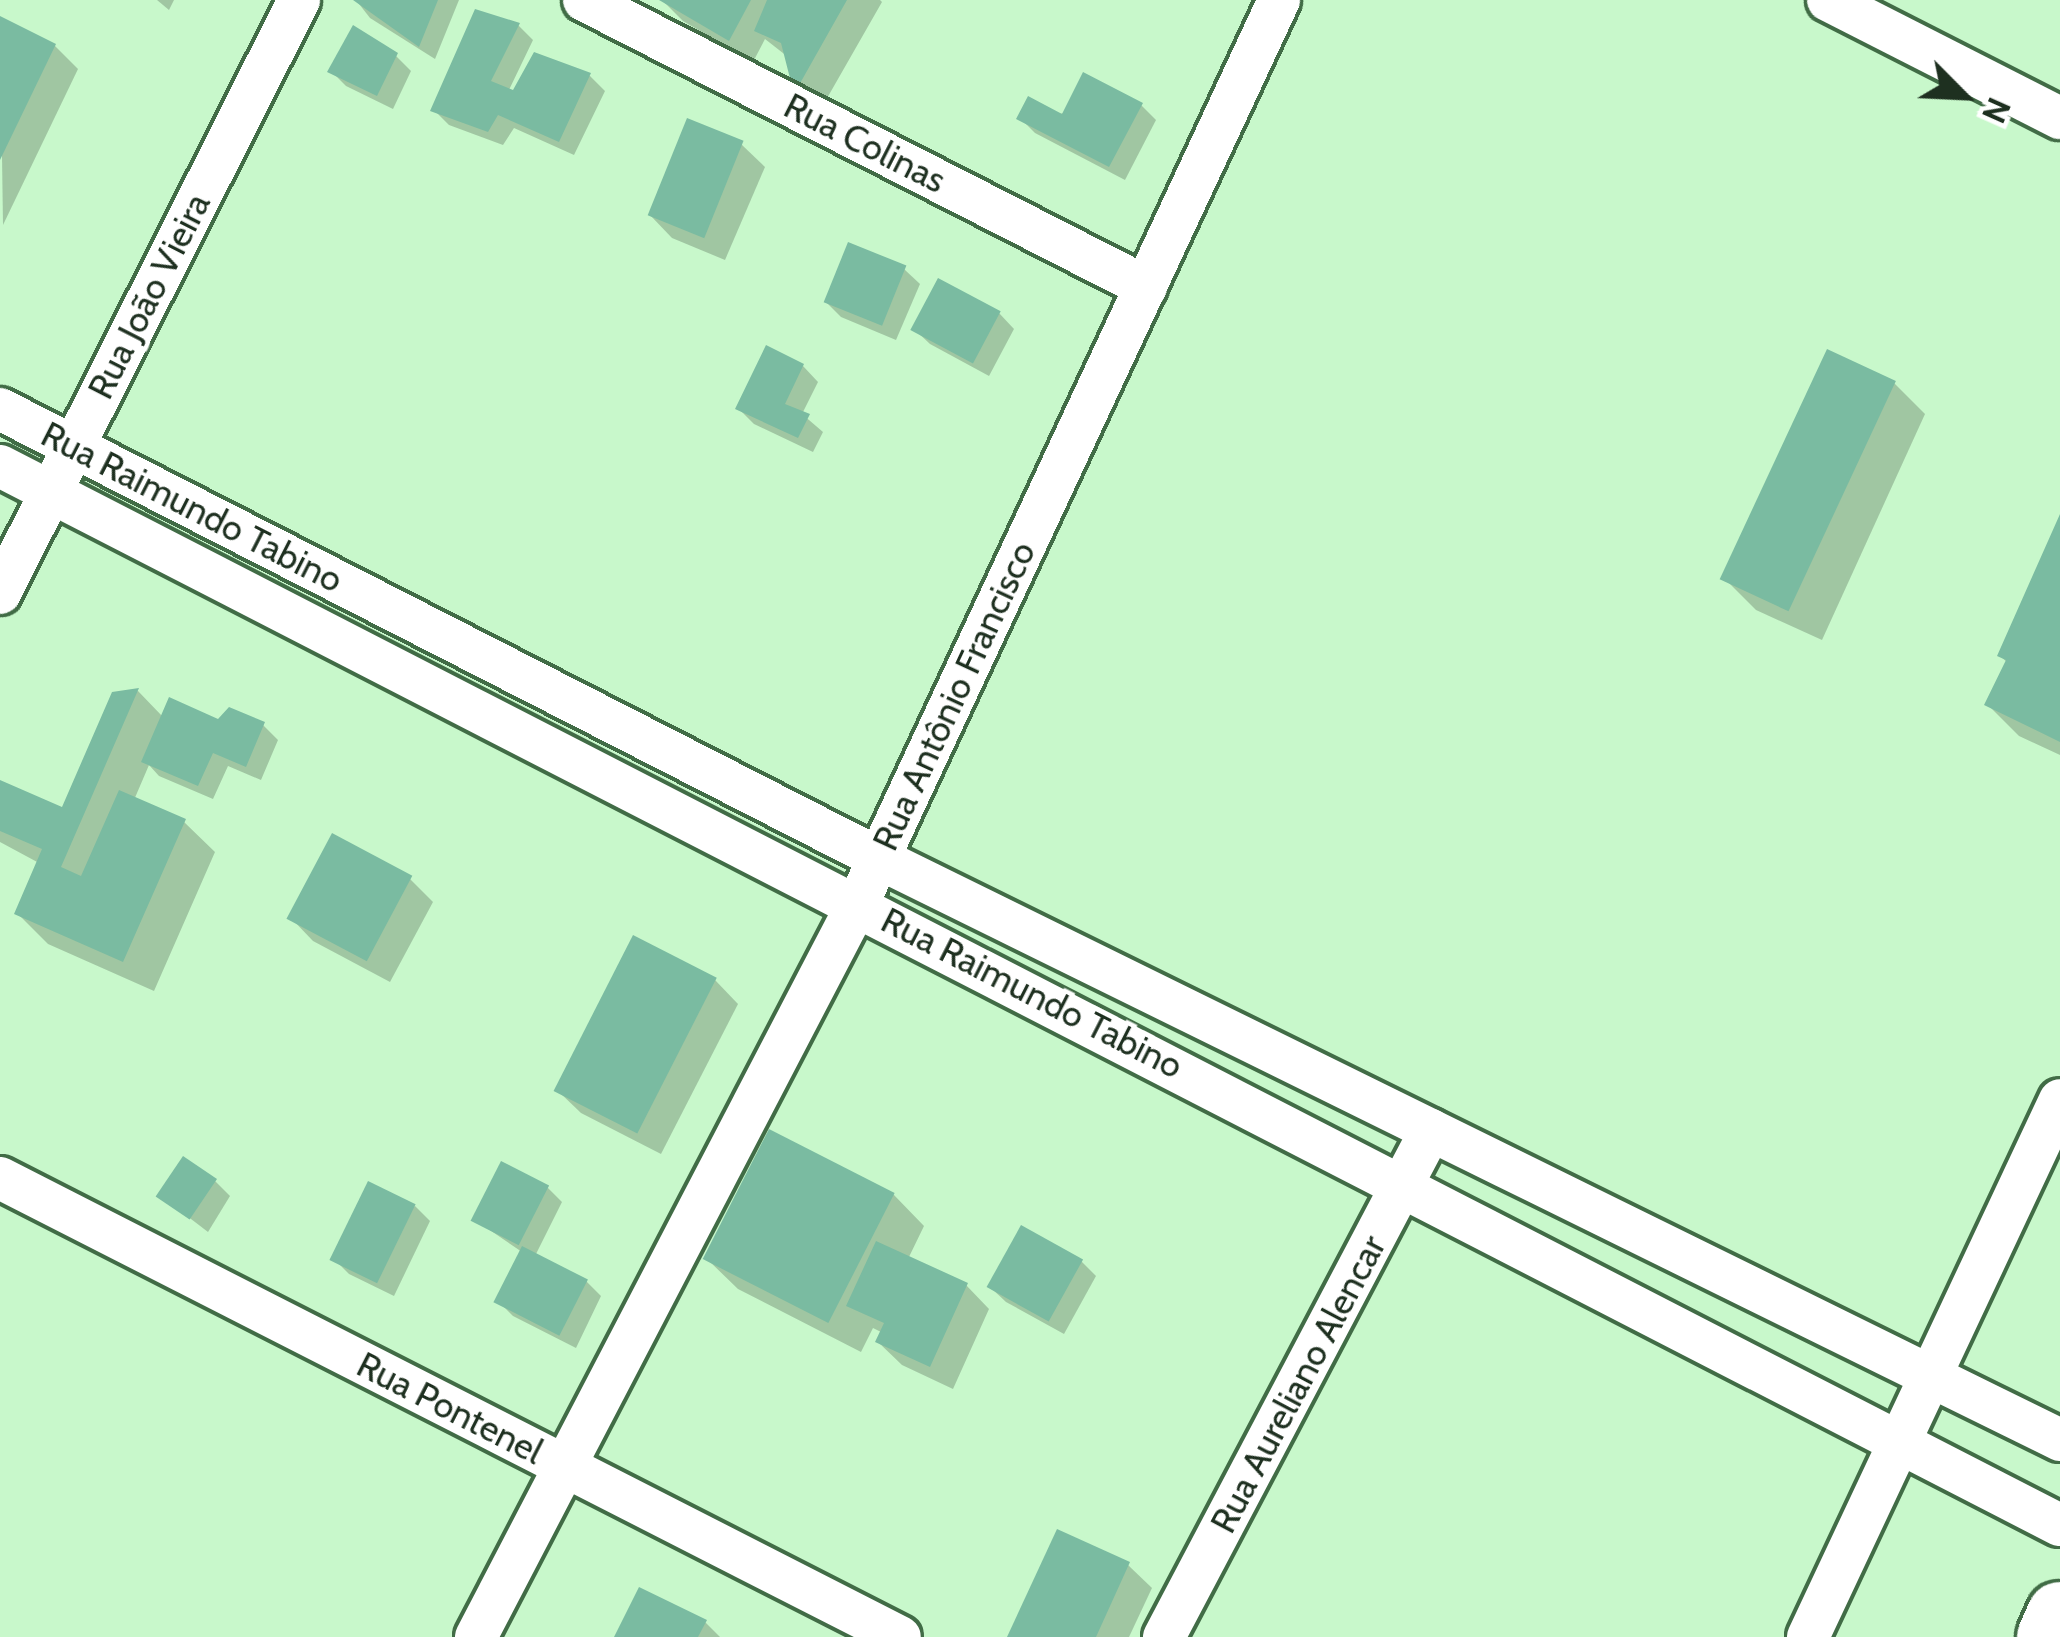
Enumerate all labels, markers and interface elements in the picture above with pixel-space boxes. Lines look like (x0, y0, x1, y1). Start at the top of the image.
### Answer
north arrow (1904, 36, 2024, 156)
street label: Rua Colinas (777, 84, 953, 202)
text: N (1974, 92, 2020, 129)
street label: Rua João Vieira (79, 186, 219, 406)
street label: Rua Raimundo Tabino (34, 412, 350, 602)
street label: Rua Antônio Francisco (864, 535, 1044, 857)
street label: Rua Raimundo Tabino (874, 898, 1190, 1088)
street label: Rua Aureliano Alencar (1201, 1228, 1395, 1540)
street label: Rua Pontenel (350, 1343, 550, 1473)

